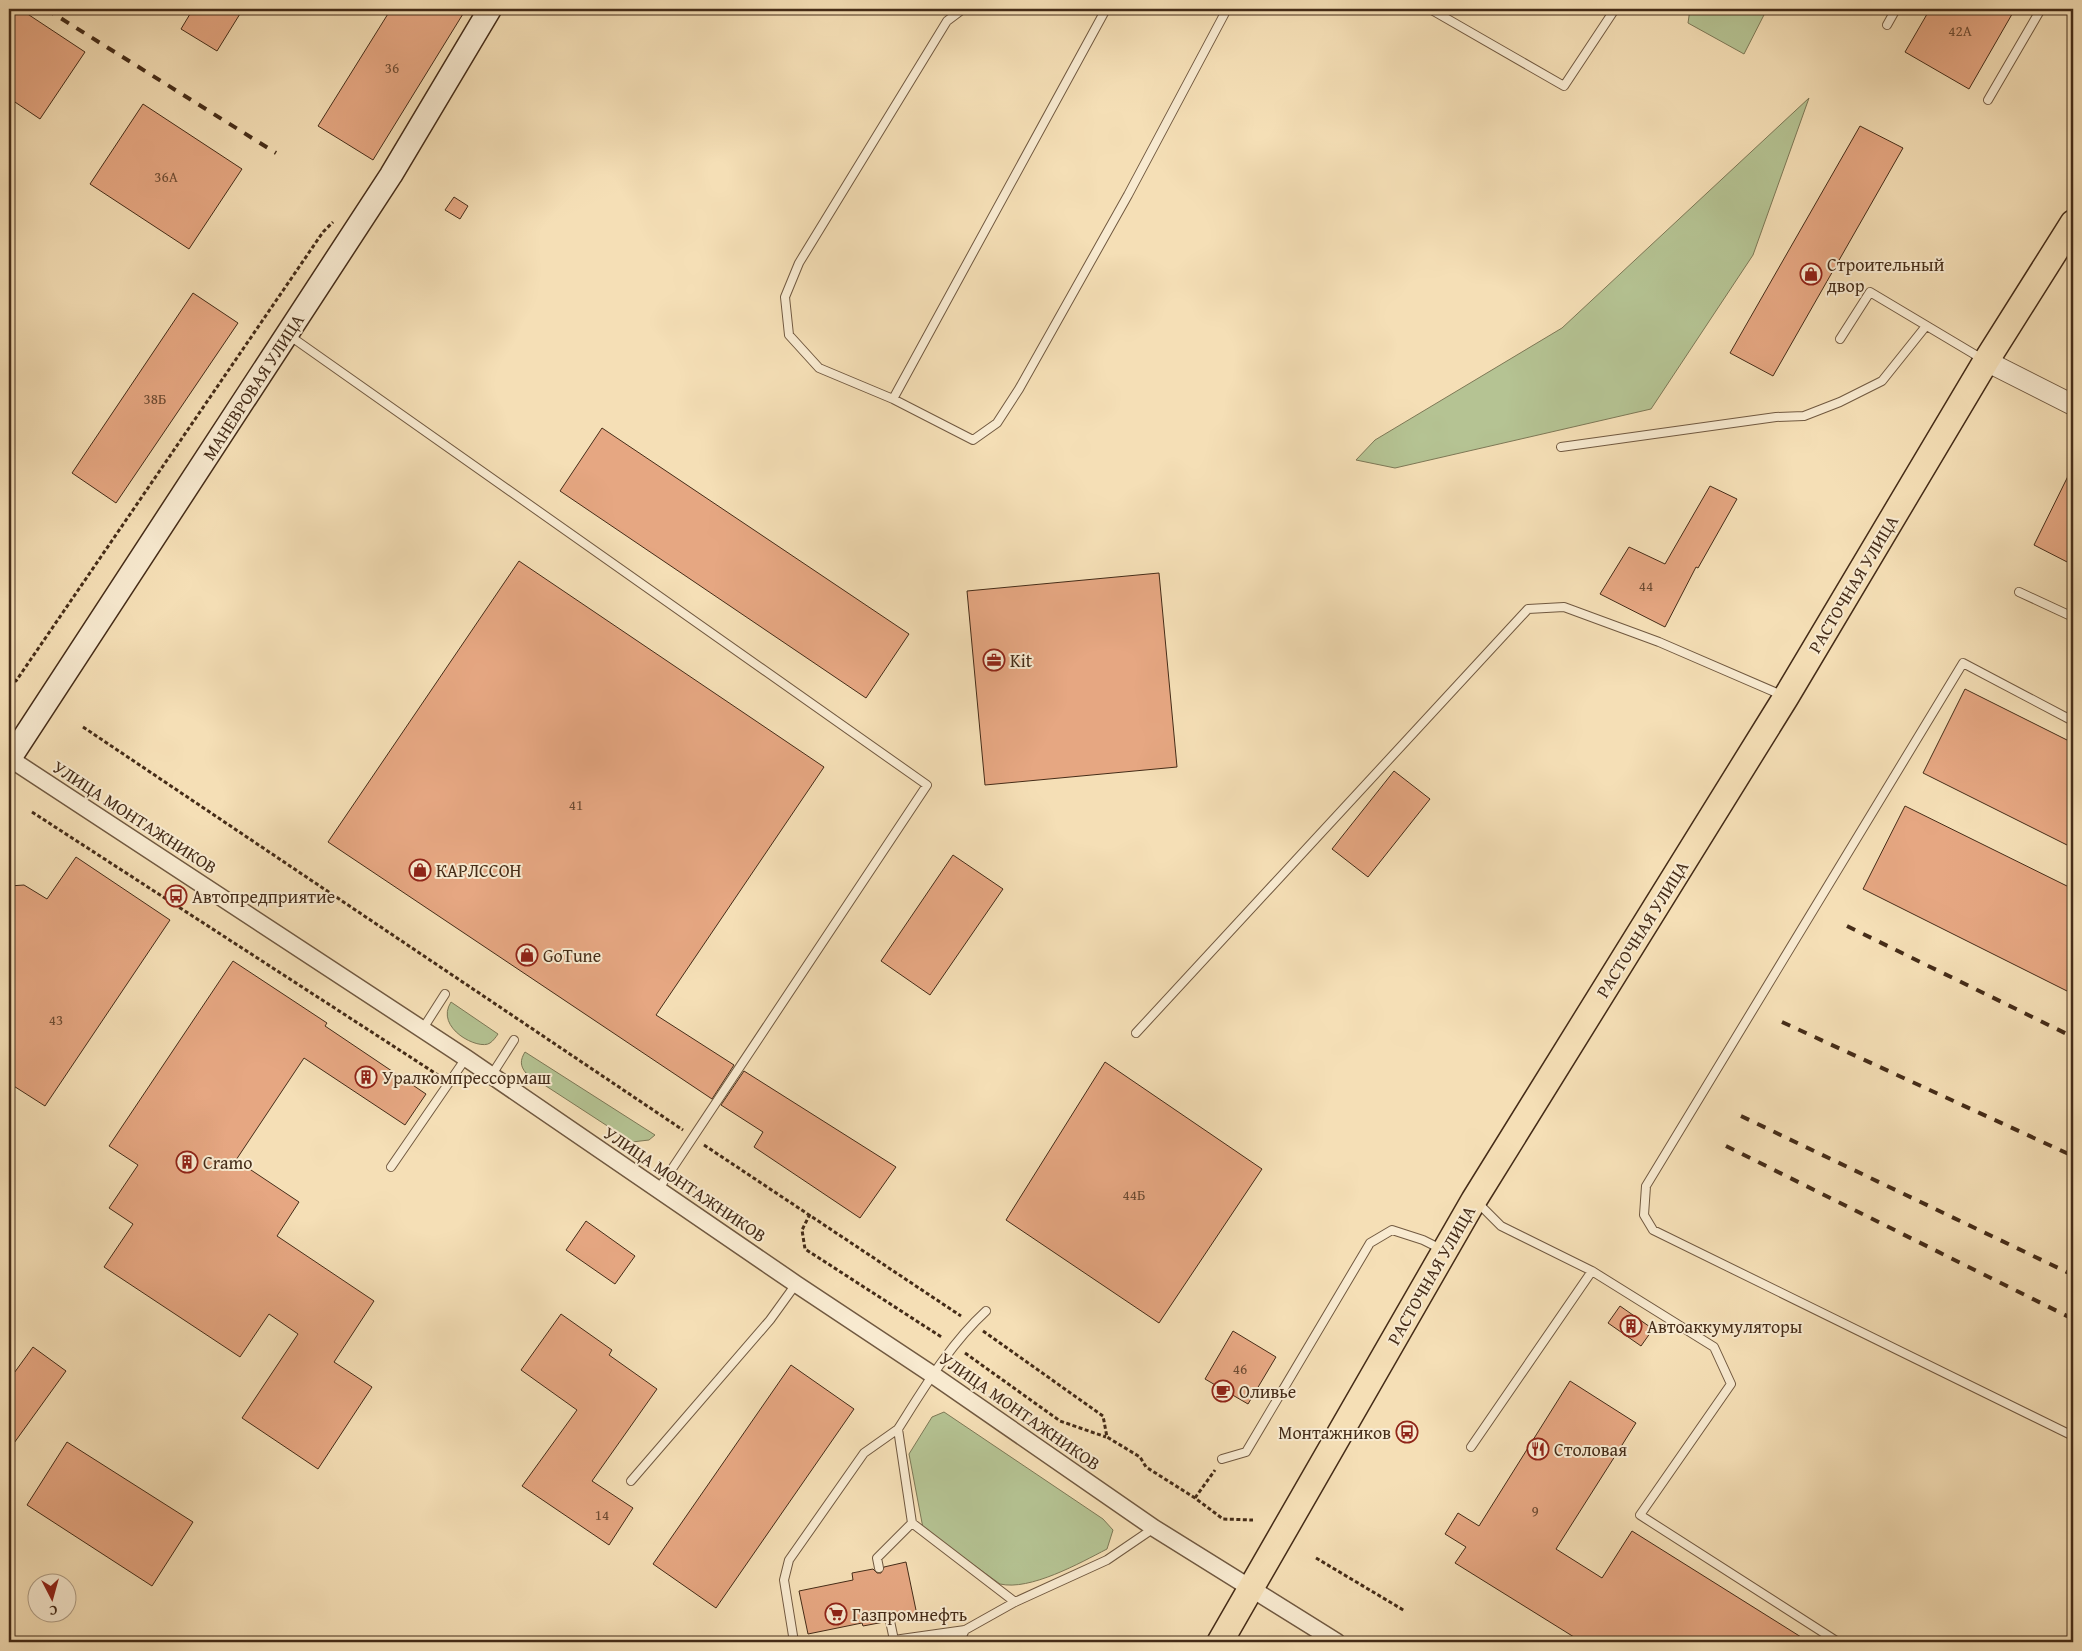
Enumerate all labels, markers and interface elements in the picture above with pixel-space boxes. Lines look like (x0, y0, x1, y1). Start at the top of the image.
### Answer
house number: 42А (1948, 20, 1972, 41)
house number: 36 (385, 57, 399, 78)
house number: 36А (154, 166, 178, 187)
place label: Строительный двор (1827, 251, 1945, 299)
shop icon: Строительный двор (1799, 262, 1823, 286)
street label: МАНЕВРОВАЯ УЛИЦА (195, 308, 311, 465)
house number: 38Б (144, 388, 166, 409)
street label: РАСТОЧНАЯ УЛИЦА (1801, 510, 1905, 658)
house number: 44 (1639, 575, 1653, 596)
place label: Kit (1010, 647, 1033, 674)
office icon: Kit (982, 648, 1006, 672)
street label: УЛИЦА МОНТАЖНИКОВ (47, 754, 223, 880)
house number: 41 (569, 794, 583, 815)
street label: РАСТОЧНАЯ УЛИЦА (1589, 855, 1695, 1003)
place label: КАРЛССОН (436, 857, 522, 884)
shop icon: КАРЛССОН (408, 858, 432, 882)
place label: Автопредприятие (192, 883, 335, 910)
bus stop icon: Автопредприятие (164, 884, 188, 908)
place label: GoTune (543, 942, 601, 969)
shop icon: GoTune (515, 943, 539, 967)
house number: 43 (49, 1009, 63, 1030)
place label: Уралкомпрессормаш (382, 1064, 551, 1091)
building icon: Уралкомпрессормаш (354, 1065, 378, 1089)
street label: УЛИЦА МОНТАЖНИКОВ (598, 1119, 772, 1249)
place label: Cramo (203, 1149, 252, 1176)
building icon: Cramo (175, 1150, 199, 1174)
house number: 44Б (1123, 1184, 1145, 1205)
street label: РАСТОЧНАЯ УЛИЦА (1380, 1200, 1482, 1350)
place label: Автоаккумуляторы (1647, 1313, 1803, 1340)
building icon: Автоаккумуляторы (1619, 1314, 1643, 1338)
street label: УЛИЦА МОНТАЖНИКОВ (934, 1345, 1106, 1477)
house number: 46 (1233, 1358, 1247, 1379)
place label: Оливье (1239, 1378, 1296, 1405)
cafe icon: Оливье (1211, 1379, 1235, 1403)
place label: Монтажников (1278, 1419, 1391, 1446)
bus stop icon: Монтажников (1395, 1420, 1419, 1444)
place label: Столовая (1554, 1436, 1627, 1463)
restaurant icon: Столовая (1526, 1437, 1550, 1461)
house number: 9 (1531, 1500, 1539, 1521)
house number: 14 (595, 1504, 609, 1525)
north arrow (28, 1574, 78, 1624)
text: С (48, 1601, 58, 1621)
place label: Газпромнефть (852, 1601, 967, 1628)
supermarket icon: Газпромнефть (824, 1602, 848, 1626)

